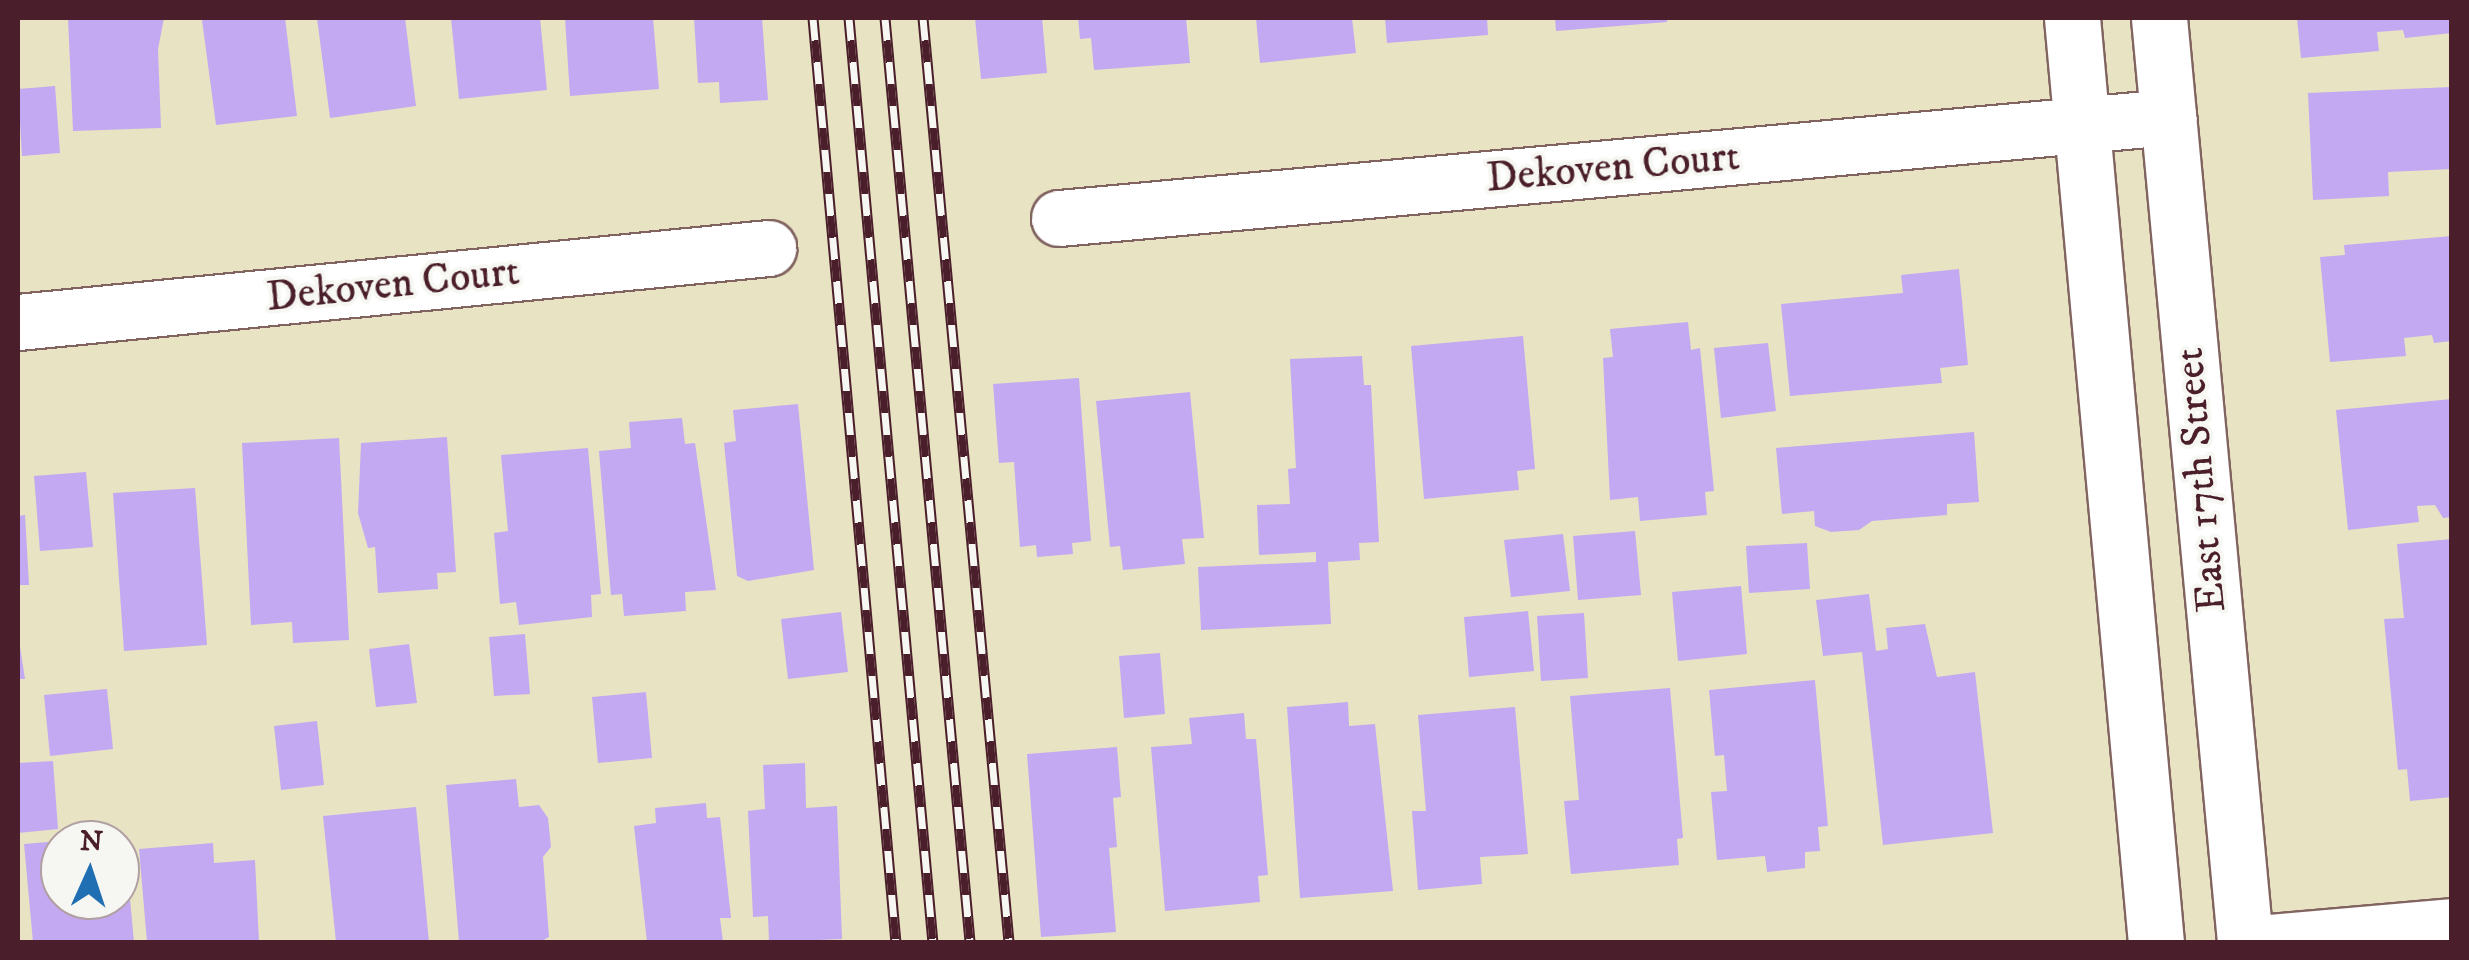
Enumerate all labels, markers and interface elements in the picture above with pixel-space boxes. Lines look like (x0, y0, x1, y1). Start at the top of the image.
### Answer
street label: Dekoven Court (1484, 132, 1742, 204)
street label: Dekoven Court (264, 247, 522, 323)
street label: East 17th Street (2164, 346, 2238, 614)
north arrow (40, 820, 140, 920)
text: N (79, 823, 104, 860)

